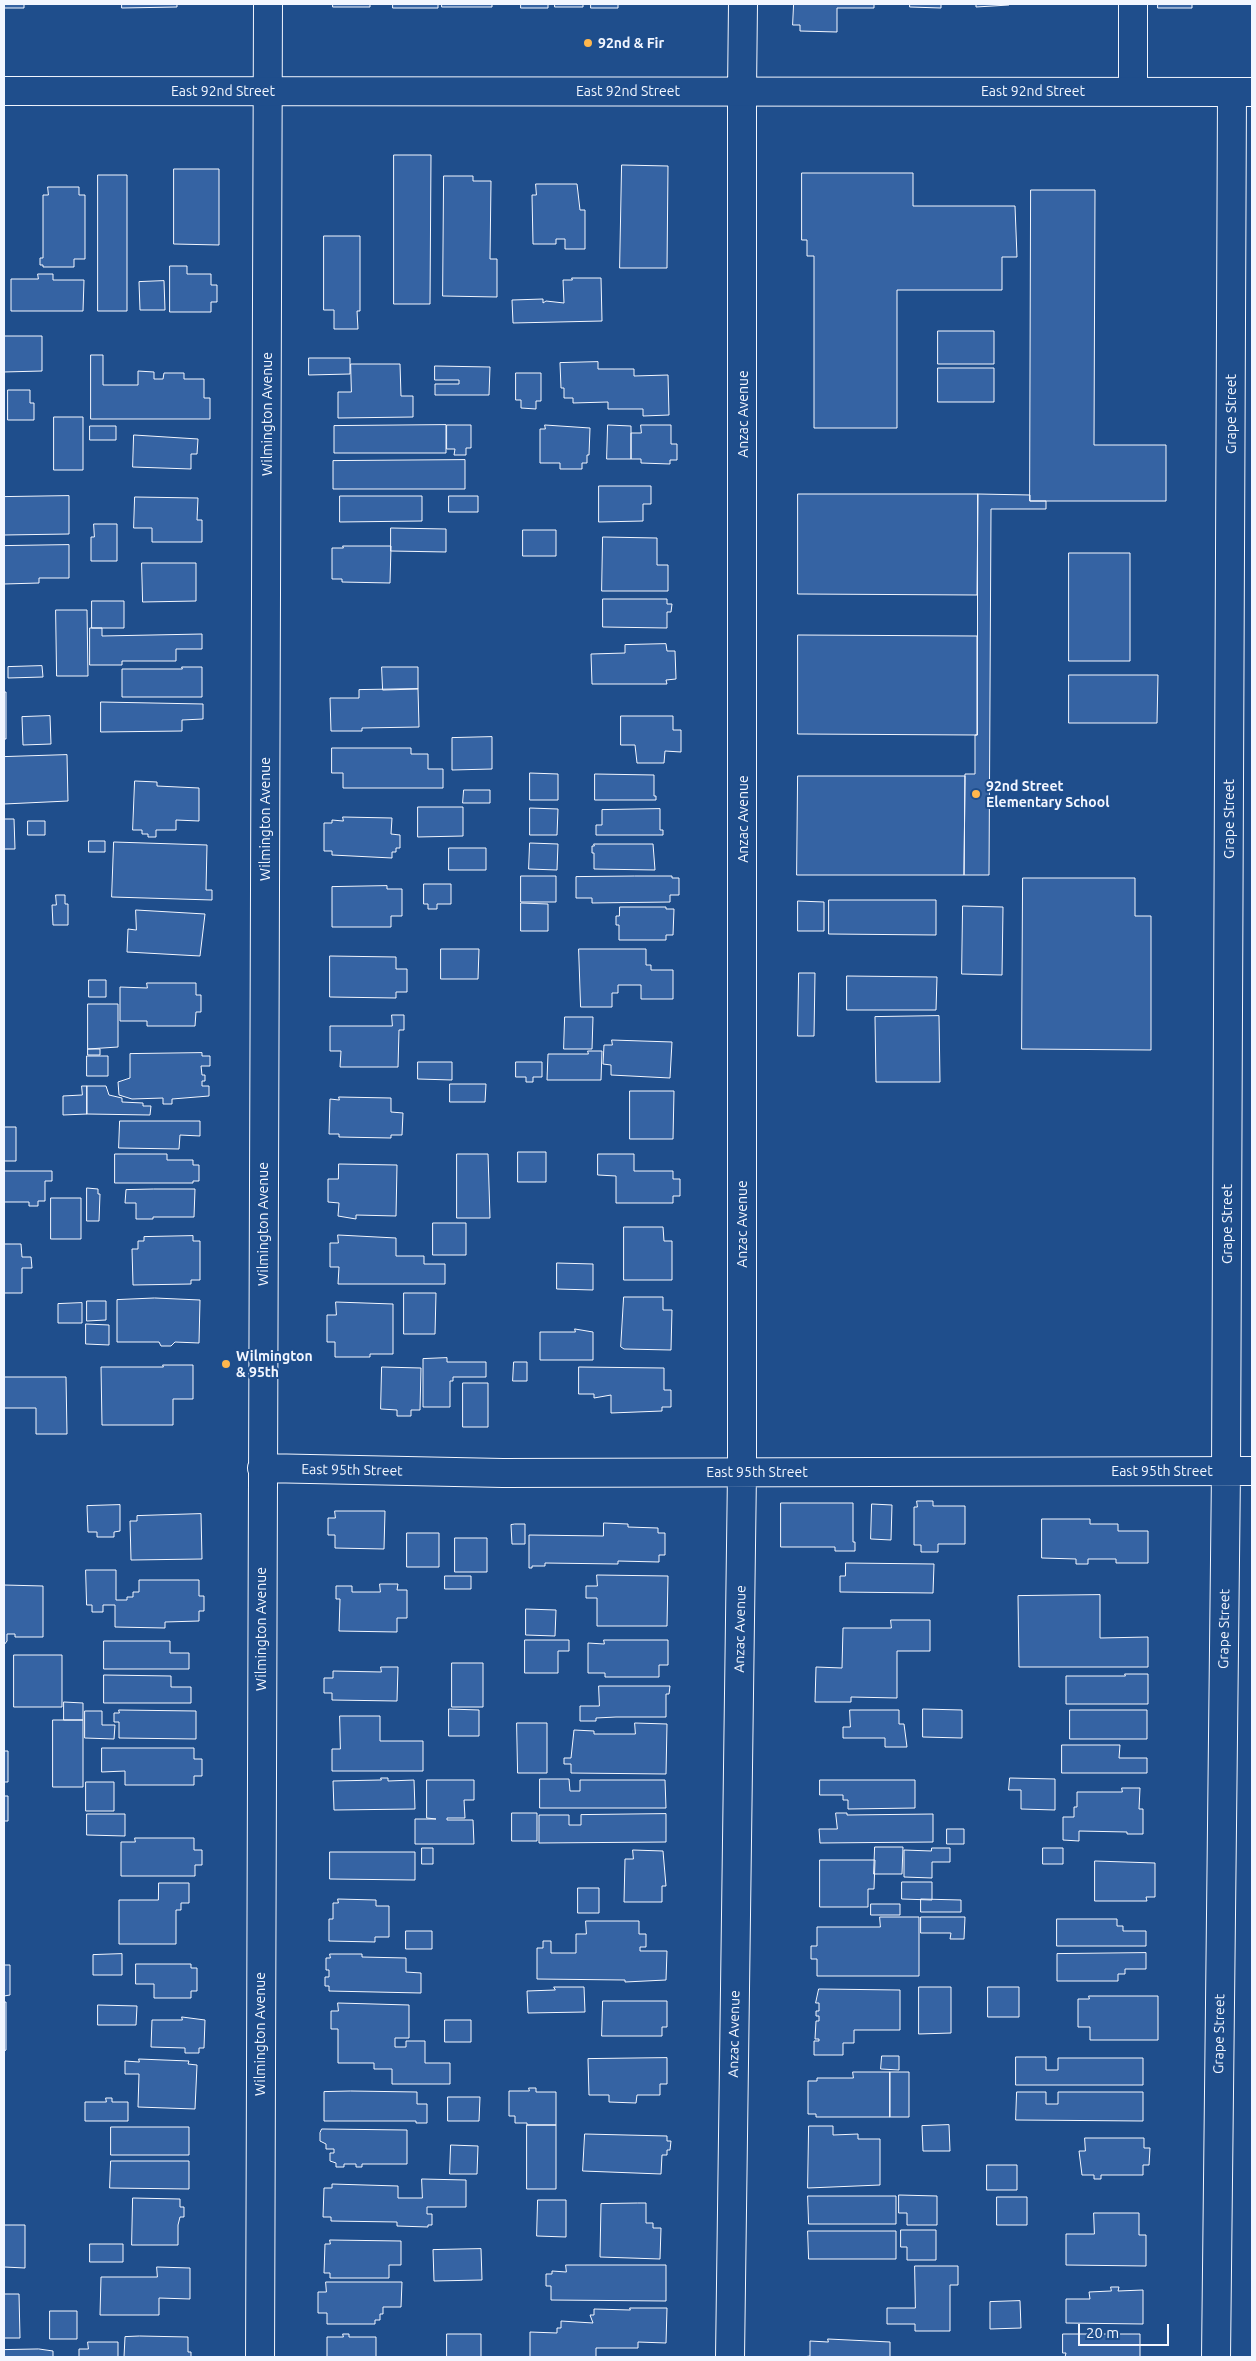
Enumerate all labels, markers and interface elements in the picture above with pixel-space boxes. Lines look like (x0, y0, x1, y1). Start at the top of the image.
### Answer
place label: 92nd & Fir (598, 35, 664, 51)
marker: 92nd & Fir (582, 37, 594, 49)
street label: East 92nd Street (171, 83, 275, 99)
street label: East 92nd Street (576, 83, 680, 99)
street label: East 92nd Street (981, 83, 1085, 99)
street label: Wilmington Avenue (259, 352, 275, 476)
street label: Anzac Avenue (735, 370, 751, 458)
street label: Grape Street (1223, 374, 1239, 454)
street label: Wilmington Avenue (257, 757, 273, 881)
street label: Anzac Avenue (735, 775, 751, 863)
place label: 92nd Street Elementary School (986, 778, 1109, 810)
street label: Grape Street (1221, 779, 1237, 859)
marker: 92nd Street Elementary School (970, 788, 982, 800)
street label: Wilmington Avenue (255, 1162, 271, 1286)
street label: Anzac Avenue (734, 1180, 750, 1268)
street label: Grape Street (1219, 1184, 1235, 1264)
place label: Wilmington & 95th (236, 1348, 313, 1380)
marker: Wilmington & 95th (220, 1358, 232, 1370)
street label: East 95th Street (301, 1461, 403, 1479)
street label: East 95th Street (1111, 1463, 1213, 1479)
street label: East 95th Street (706, 1464, 808, 1480)
street label: Wilmington Avenue (253, 1567, 269, 1691)
street label: Anzac Avenue (731, 1585, 749, 1673)
street label: Grape Street (1215, 1589, 1233, 1669)
street label: Wilmington Avenue (252, 1972, 268, 2096)
street label: Anzac Avenue (725, 1990, 743, 2078)
street label: Grape Street (1210, 1994, 1228, 2074)
scale bar (1081, 2314, 1172, 2346)
text: 20 m (1086, 2324, 1119, 2341)

